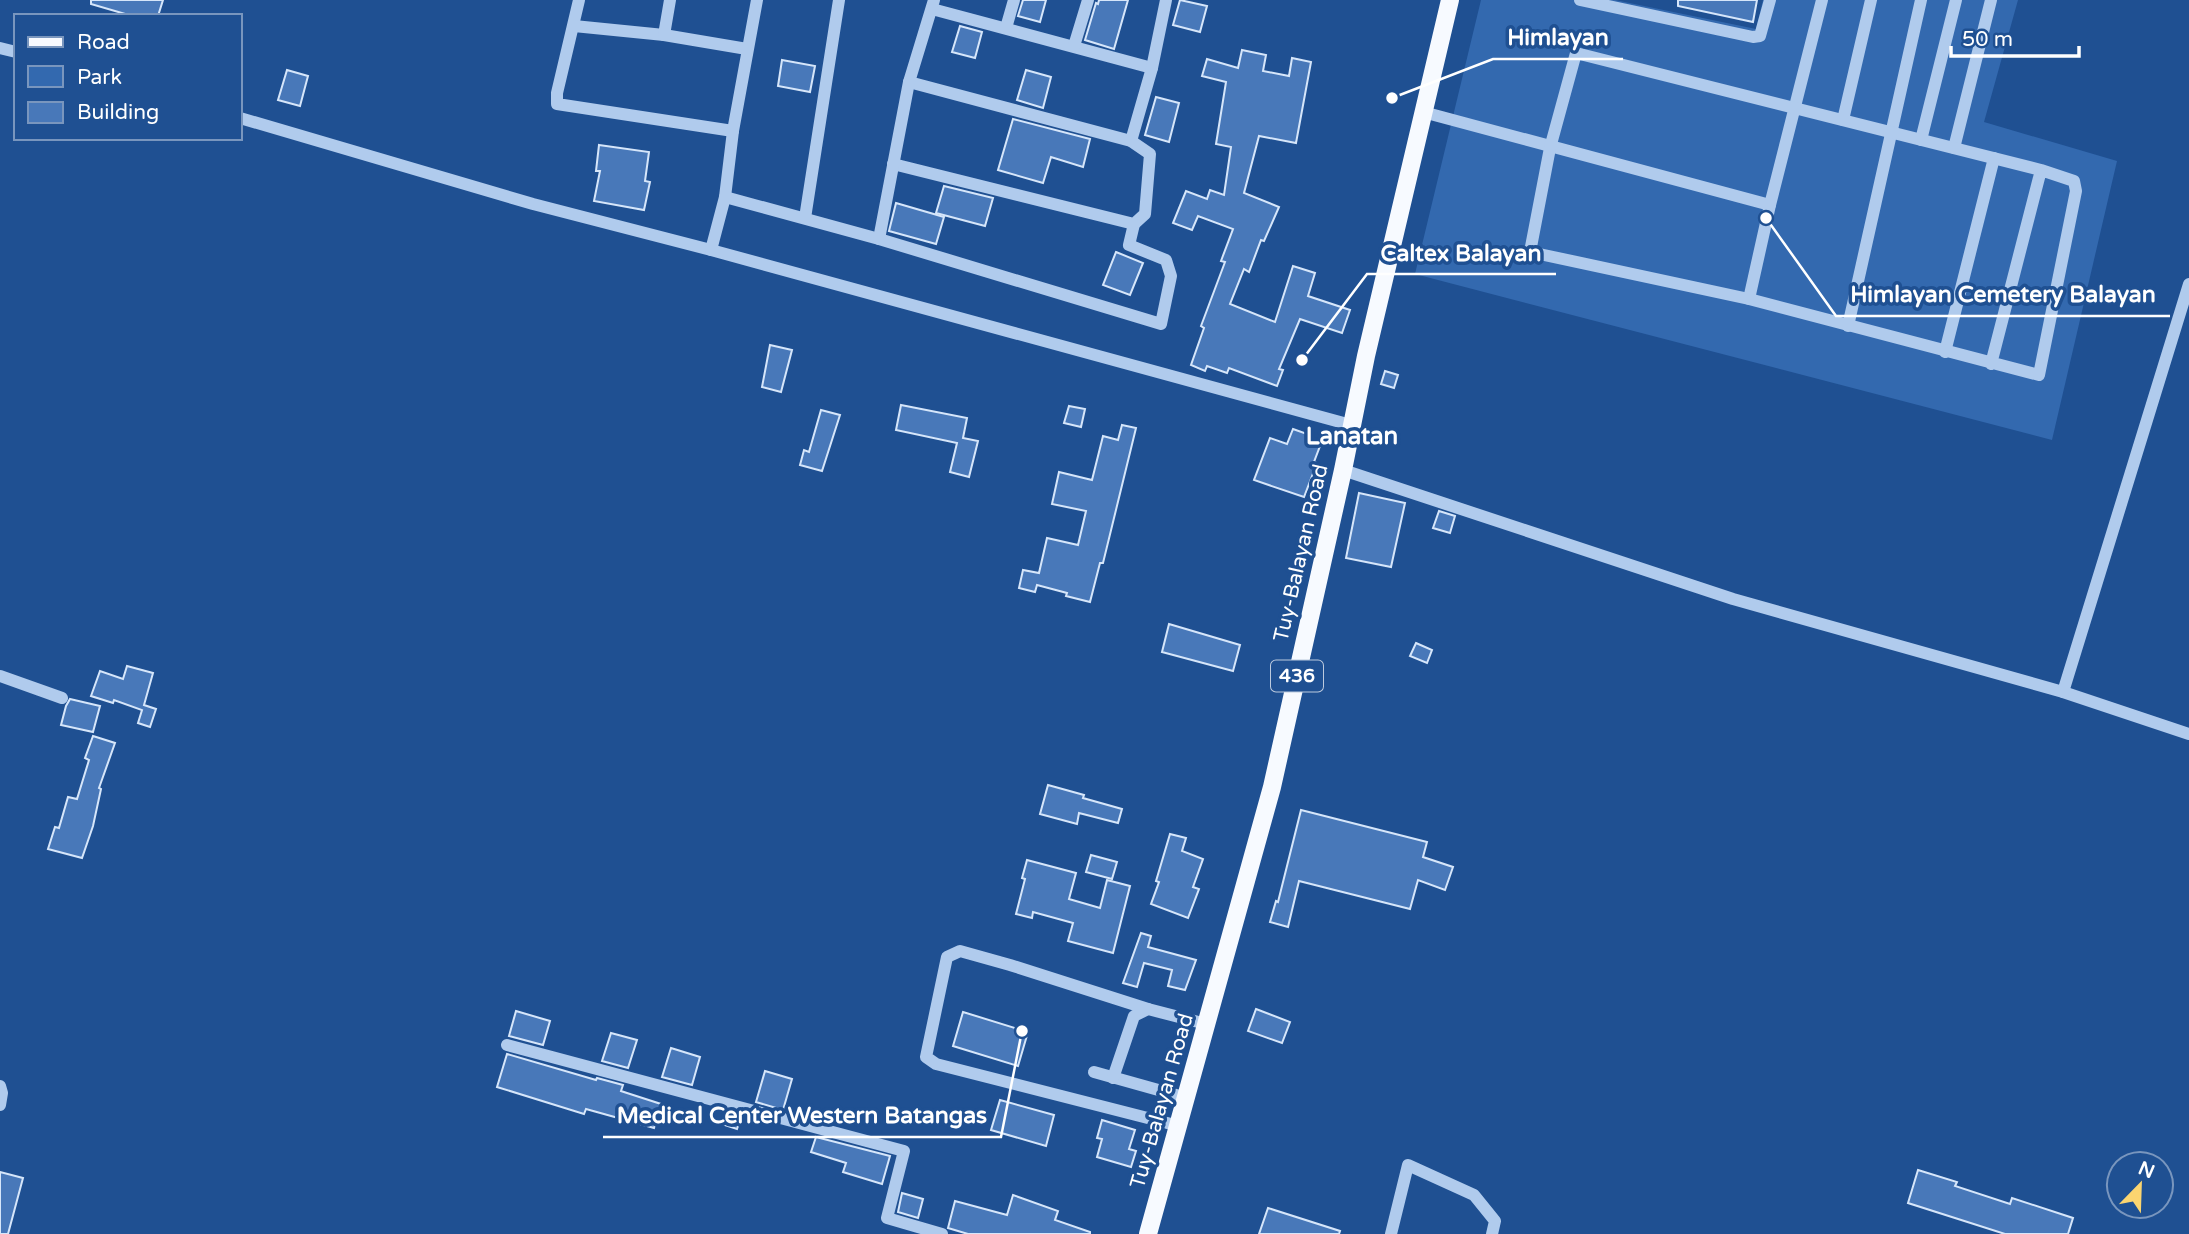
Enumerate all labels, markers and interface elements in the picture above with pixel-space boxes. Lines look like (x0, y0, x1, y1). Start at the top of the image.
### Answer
legend (14, 14, 242, 140)
scale bar (1951, 14, 2079, 58)
callout: Himlayan (1493, 15, 1623, 59)
text: Himlayan (1507, 24, 1609, 52)
text: 50 m (1962, 27, 2013, 52)
text: Road (77, 30, 130, 55)
text: Park (77, 65, 122, 90)
text: Building (77, 100, 159, 125)
callout: Caltex Balayan (1367, 230, 1556, 274)
text: Caltex Balayan (1380, 240, 1542, 268)
callout: Himlayan Cemetery Balayan (1836, 272, 2170, 316)
text: Himlayan Cemetery Balayan (1850, 281, 2156, 309)
district label: Lanatan (1306, 422, 1398, 451)
street label: Tuy-Balayan Road (1268, 462, 1334, 644)
road number: 436 (1271, 660, 1323, 692)
street label: Tuy-Balayan Road (1125, 1010, 1199, 1192)
callout: Medical Center Western Batangas (603, 1093, 1001, 1137)
text: Medical Center Western Batangas (617, 1102, 987, 1130)
north arrow (2105, 1150, 2175, 1220)
text: N (2135, 1157, 2158, 1183)

